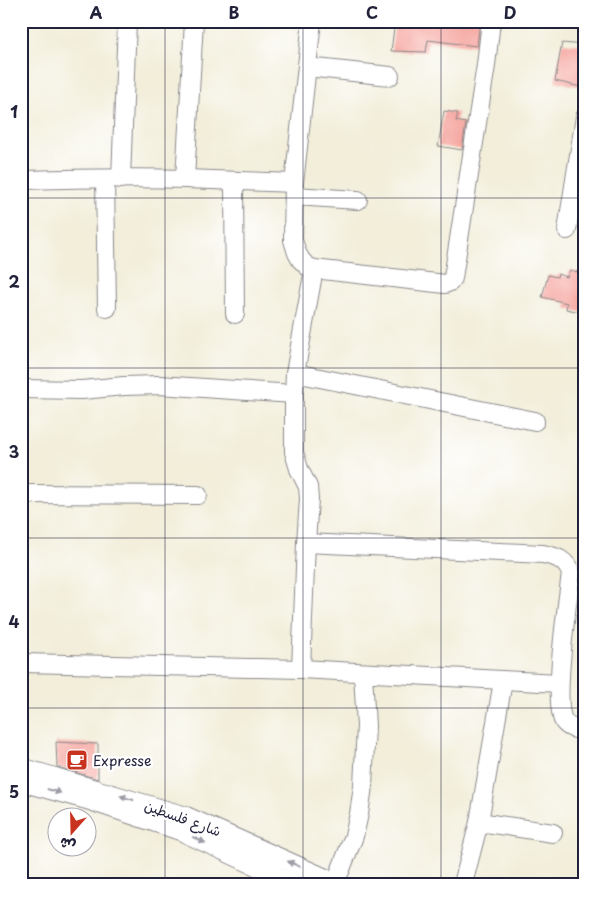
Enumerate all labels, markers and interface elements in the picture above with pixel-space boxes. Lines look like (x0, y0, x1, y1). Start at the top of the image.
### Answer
text: A (90, 0, 103, 24)
text: B (229, 0, 240, 24)
text: C (366, 0, 378, 24)
text: D (504, 0, 516, 24)
text: 1 (10, 99, 18, 123)
text: 2 (8, 269, 20, 293)
text: 3 (9, 439, 19, 463)
text: 4 (9, 609, 20, 633)
cafe icon: Expresse (65, 748, 89, 772)
place label: Expresse (93, 750, 151, 771)
text: 5 (9, 779, 19, 803)
one-way arrow (47, 787, 62, 795)
one-way arrow (119, 794, 134, 802)
street label: شارع فلسطين (142, 794, 224, 842)
north arrow (48, 808, 98, 858)
text: ش (57, 832, 78, 857)
one-way arrow (192, 836, 206, 844)
one-way arrow (287, 859, 301, 867)

